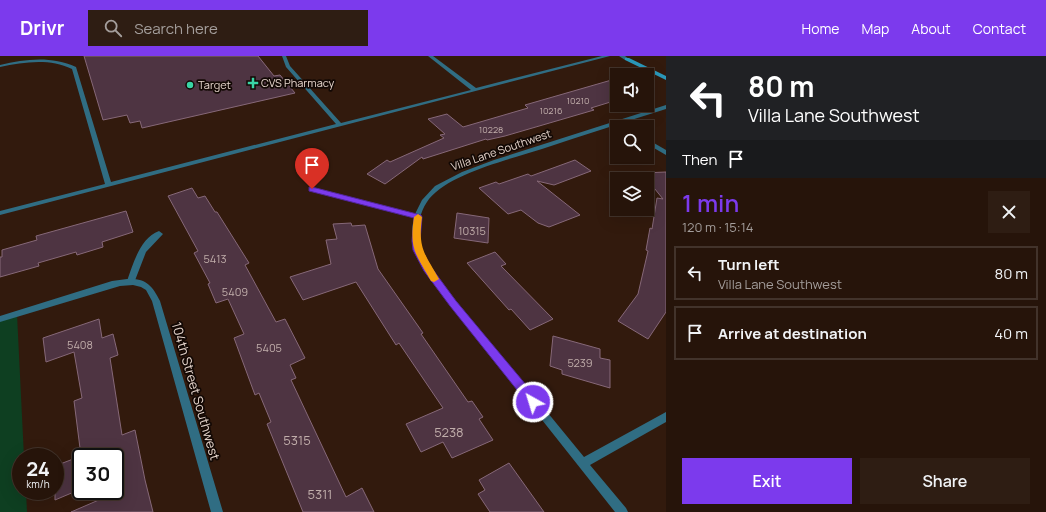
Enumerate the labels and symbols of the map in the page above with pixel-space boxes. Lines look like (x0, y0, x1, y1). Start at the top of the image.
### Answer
place label: CVS Pharmacy (261, 75, 335, 90)
place label: Target (198, 77, 231, 92)
marker: CVS Pharmacy (248, 78, 258, 88)
marker: Target (185, 80, 195, 90)
house number: 10210 (566, 94, 590, 107)
house number: 10216 (539, 104, 563, 117)
house number: 10228 (479, 123, 503, 136)
street label: Villa Lane Southwest (449, 125, 553, 174)
pin (295, 148, 329, 189)
house number: 10315 (458, 223, 486, 238)
house number: 5413 (203, 251, 227, 266)
house number: 5409 (222, 284, 248, 299)
street label: 104th Street Southwest (168, 320, 224, 462)
house number: 5408 (67, 337, 93, 352)
house number: 5405 (256, 340, 282, 355)
house number: 5239 (567, 355, 593, 370)
position arrow (512, 381, 554, 423)
house number: 5238 (434, 423, 464, 441)
house number: 5315 (283, 431, 311, 449)
speed limit sign: 30 (72, 448, 124, 500)
house number: 5311 (308, 485, 332, 503)

